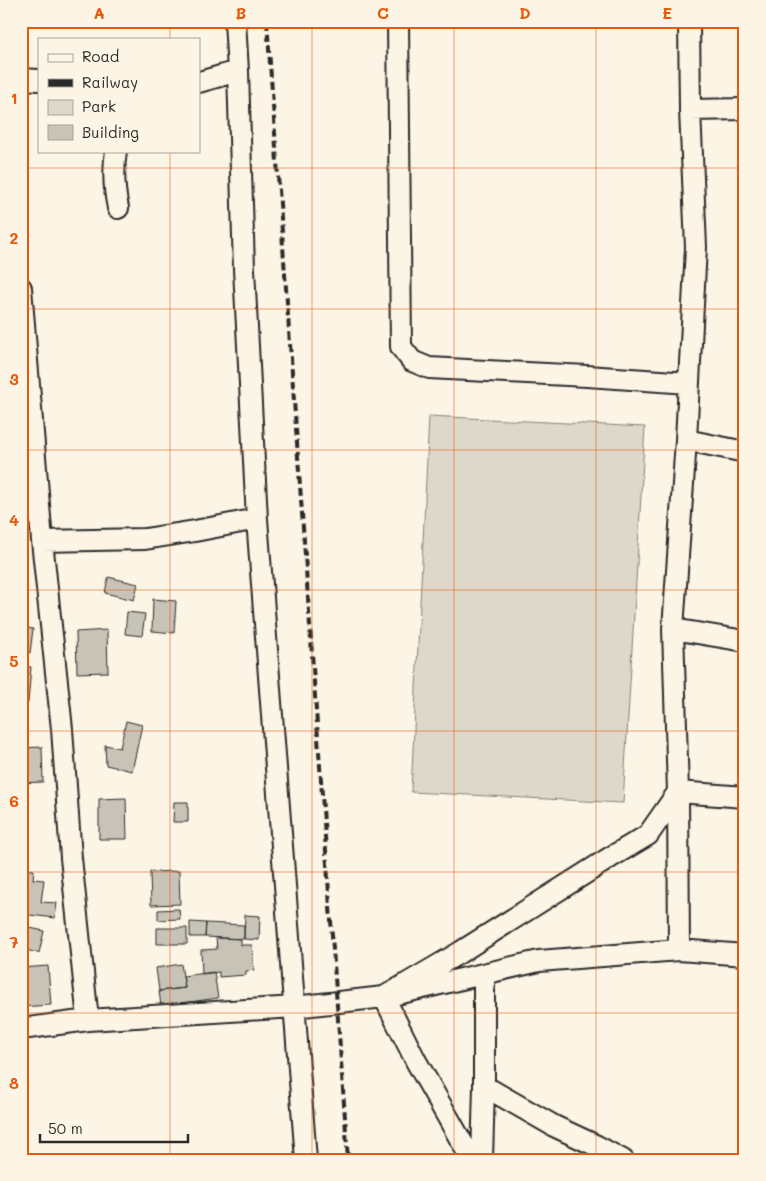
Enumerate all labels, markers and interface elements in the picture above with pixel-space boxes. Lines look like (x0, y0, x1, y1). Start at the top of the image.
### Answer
text: A (93, 2, 105, 23)
text: B (236, 2, 246, 23)
text: C (377, 2, 389, 23)
text: D (519, 2, 531, 23)
text: E (662, 2, 672, 23)
legend (38, 38, 200, 152)
text: Road (82, 46, 119, 66)
text: Railway (82, 72, 138, 92)
text: 1 (10, 87, 18, 108)
text: Park (82, 96, 116, 116)
text: Building (82, 122, 139, 142)
text: 2 (10, 227, 19, 248)
text: 3 (9, 368, 19, 389)
text: 4 (9, 509, 19, 530)
text: 5 (9, 650, 19, 671)
text: 6 (9, 790, 19, 811)
text: 7 (10, 931, 19, 952)
text: 8 (9, 1072, 19, 1093)
scale bar (40, 1111, 188, 1143)
text: 50 m (48, 1118, 83, 1138)

